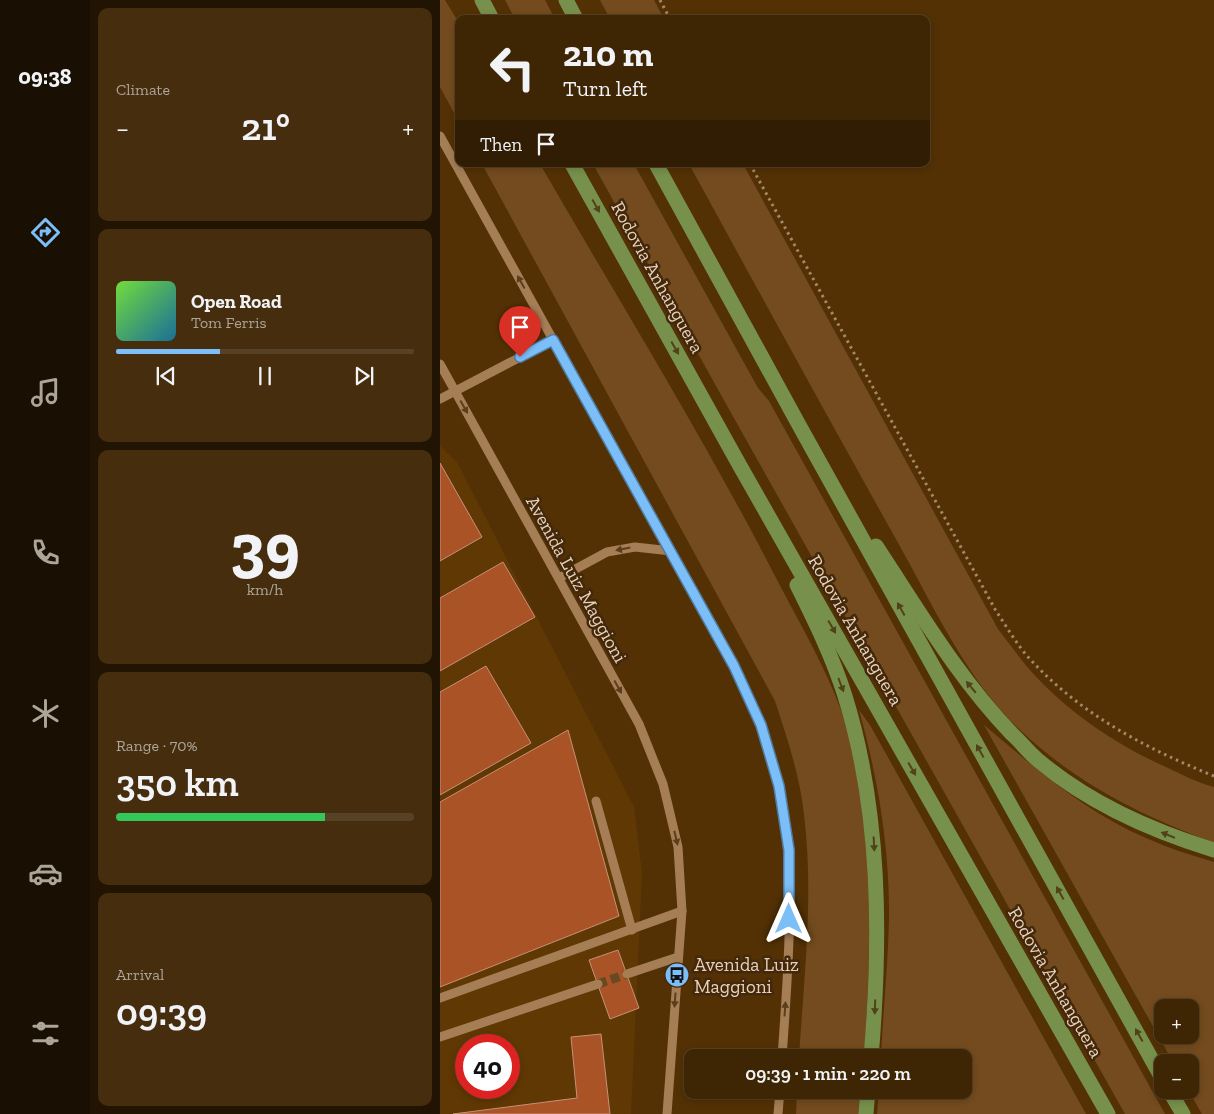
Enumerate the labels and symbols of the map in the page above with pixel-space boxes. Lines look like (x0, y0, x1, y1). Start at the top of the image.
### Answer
street label: Rodovia Anhanguera (606, 197, 709, 357)
one-way arrow (592, 199, 600, 214)
one-way arrow (517, 275, 525, 289)
pin (499, 306, 541, 357)
one-way arrow (671, 341, 679, 356)
one-way arrow (459, 400, 468, 414)
street label: Avenida Luiz Maggioni (521, 492, 632, 667)
one-way arrow (614, 546, 630, 554)
street label: Rodovia Anhanguera (803, 551, 908, 710)
one-way arrow (897, 603, 906, 616)
one-way arrow (827, 621, 836, 634)
one-way arrow (837, 678, 845, 693)
one-way arrow (614, 680, 623, 694)
one-way arrow (965, 680, 976, 693)
one-way arrow (976, 745, 985, 758)
one-way arrow (908, 761, 916, 776)
one-way arrow (1161, 830, 1175, 838)
one-way arrow (672, 831, 680, 846)
one-way arrow (870, 836, 878, 852)
one-way arrow (1055, 887, 1064, 900)
position arrow (762, 892, 814, 944)
street label: Rodovia Anhanguera (1003, 903, 1108, 1062)
place label: Avenida Luiz Maggioni (694, 953, 799, 998)
bus stop icon: Avenida Luiz Maggioni (664, 962, 690, 988)
one-way arrow (670, 992, 678, 1008)
one-way arrow (871, 999, 879, 1015)
one-way arrow (781, 1001, 789, 1017)
one-way arrow (1134, 1028, 1143, 1042)
speed limit sign: 40 (455, 1034, 520, 1099)

